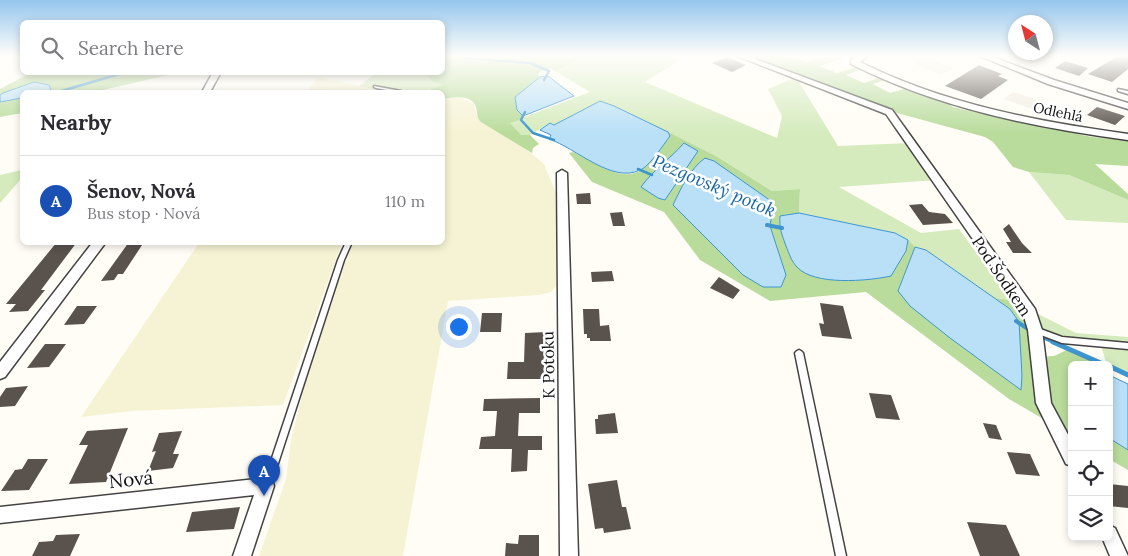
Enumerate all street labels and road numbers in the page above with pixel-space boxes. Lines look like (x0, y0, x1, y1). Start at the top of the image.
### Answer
street label: Odlehlá (1032, 98, 1084, 126)
street label: Pod Šodkem (968, 232, 1036, 320)
street label: K Potoku (537, 331, 559, 399)
street label: Nová (108, 465, 155, 493)

